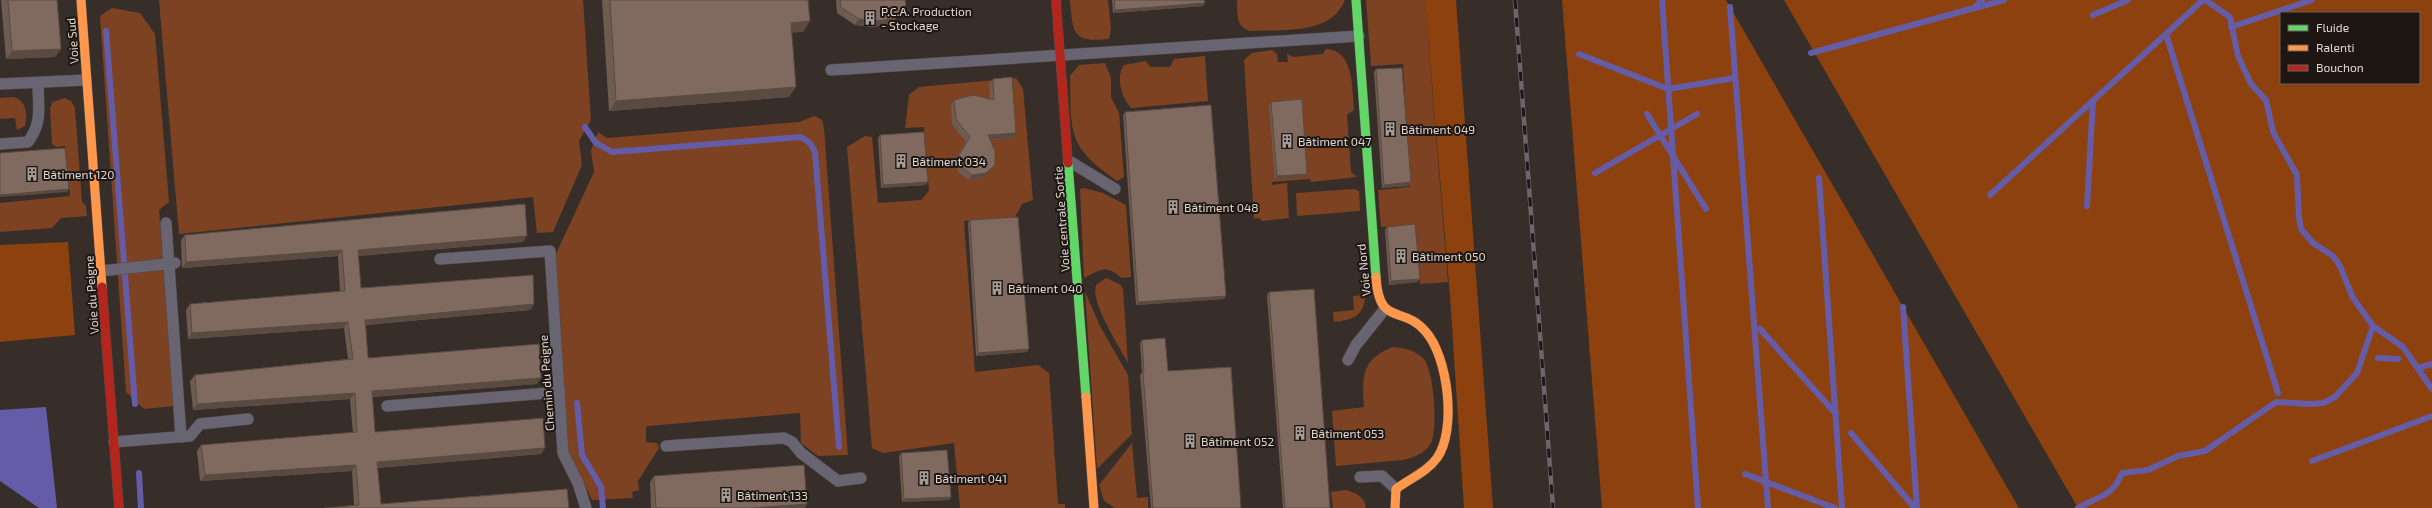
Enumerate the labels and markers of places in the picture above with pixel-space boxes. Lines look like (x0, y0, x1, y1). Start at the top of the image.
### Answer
place label: P.C.A. Production - Stockage (881, 4, 972, 32)
building icon: P.C.A. Production - Stockage (862, 10, 878, 26)
building icon: Bâtiment 049 (1382, 121, 1398, 137)
place label: Bâtiment 049 (1401, 122, 1475, 136)
building icon: Bâtiment 047 (1279, 133, 1295, 149)
place label: Bâtiment 047 (1298, 134, 1372, 148)
building icon: Bâtiment 034 (893, 153, 909, 169)
place label: Bâtiment 034 (912, 154, 986, 168)
building icon: Bâtiment 120 (24, 166, 40, 182)
place label: Bâtiment 120 (43, 167, 115, 181)
building icon: Bâtiment 048 (1165, 199, 1181, 215)
place label: Bâtiment 048 (1184, 200, 1259, 214)
building icon: Bâtiment 050 (1393, 248, 1409, 264)
place label: Bâtiment 050 (1412, 249, 1486, 263)
building icon: Bâtiment 040 (989, 280, 1005, 296)
place label: Bâtiment 040 (1008, 281, 1083, 295)
building icon: Bâtiment 053 (1292, 425, 1308, 441)
place label: Bâtiment 053 (1311, 426, 1384, 440)
building icon: Bâtiment 052 (1182, 433, 1198, 449)
place label: Bâtiment 052 (1201, 434, 1274, 448)
building icon: Bâtiment 041 (916, 470, 932, 486)
place label: Bâtiment 041 (935, 471, 1007, 485)
building icon: Bâtiment 133 (718, 487, 734, 503)
place label: Bâtiment 133 (737, 488, 808, 502)

